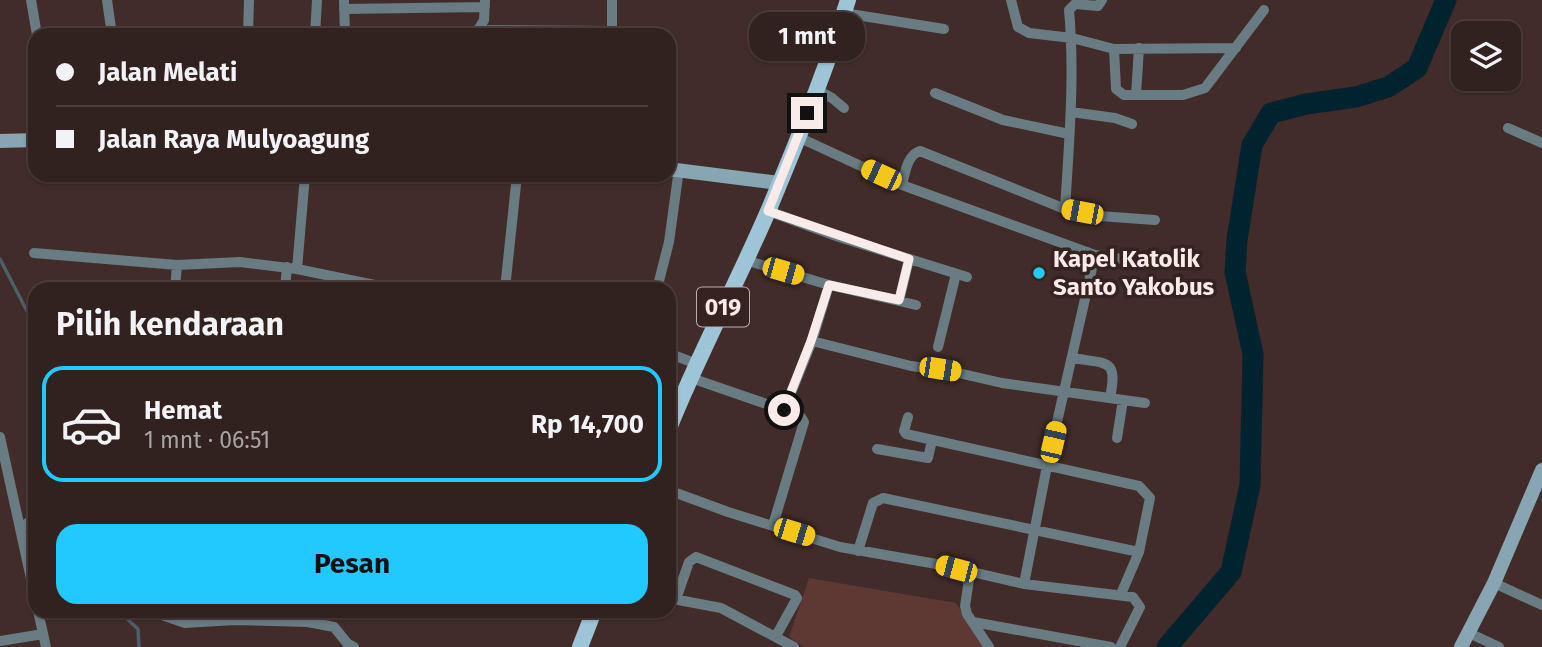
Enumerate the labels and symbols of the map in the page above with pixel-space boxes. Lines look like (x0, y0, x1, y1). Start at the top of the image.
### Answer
callout: 1 mnt (749, 11, 865, 60)
route end (791, 97, 823, 129)
car (858, 157, 905, 193)
car (1060, 198, 1105, 226)
place label: Kapel Katolik Santo Yakobus (1053, 245, 1215, 301)
car (760, 255, 807, 287)
marker: Kapel Katolik Santo Yakobus (1031, 265, 1047, 281)
road number: 019 (697, 288, 749, 326)
car (918, 355, 963, 383)
route start (768, 394, 800, 426)
car (1039, 419, 1068, 465)
car (771, 516, 818, 548)
car (933, 553, 980, 585)

